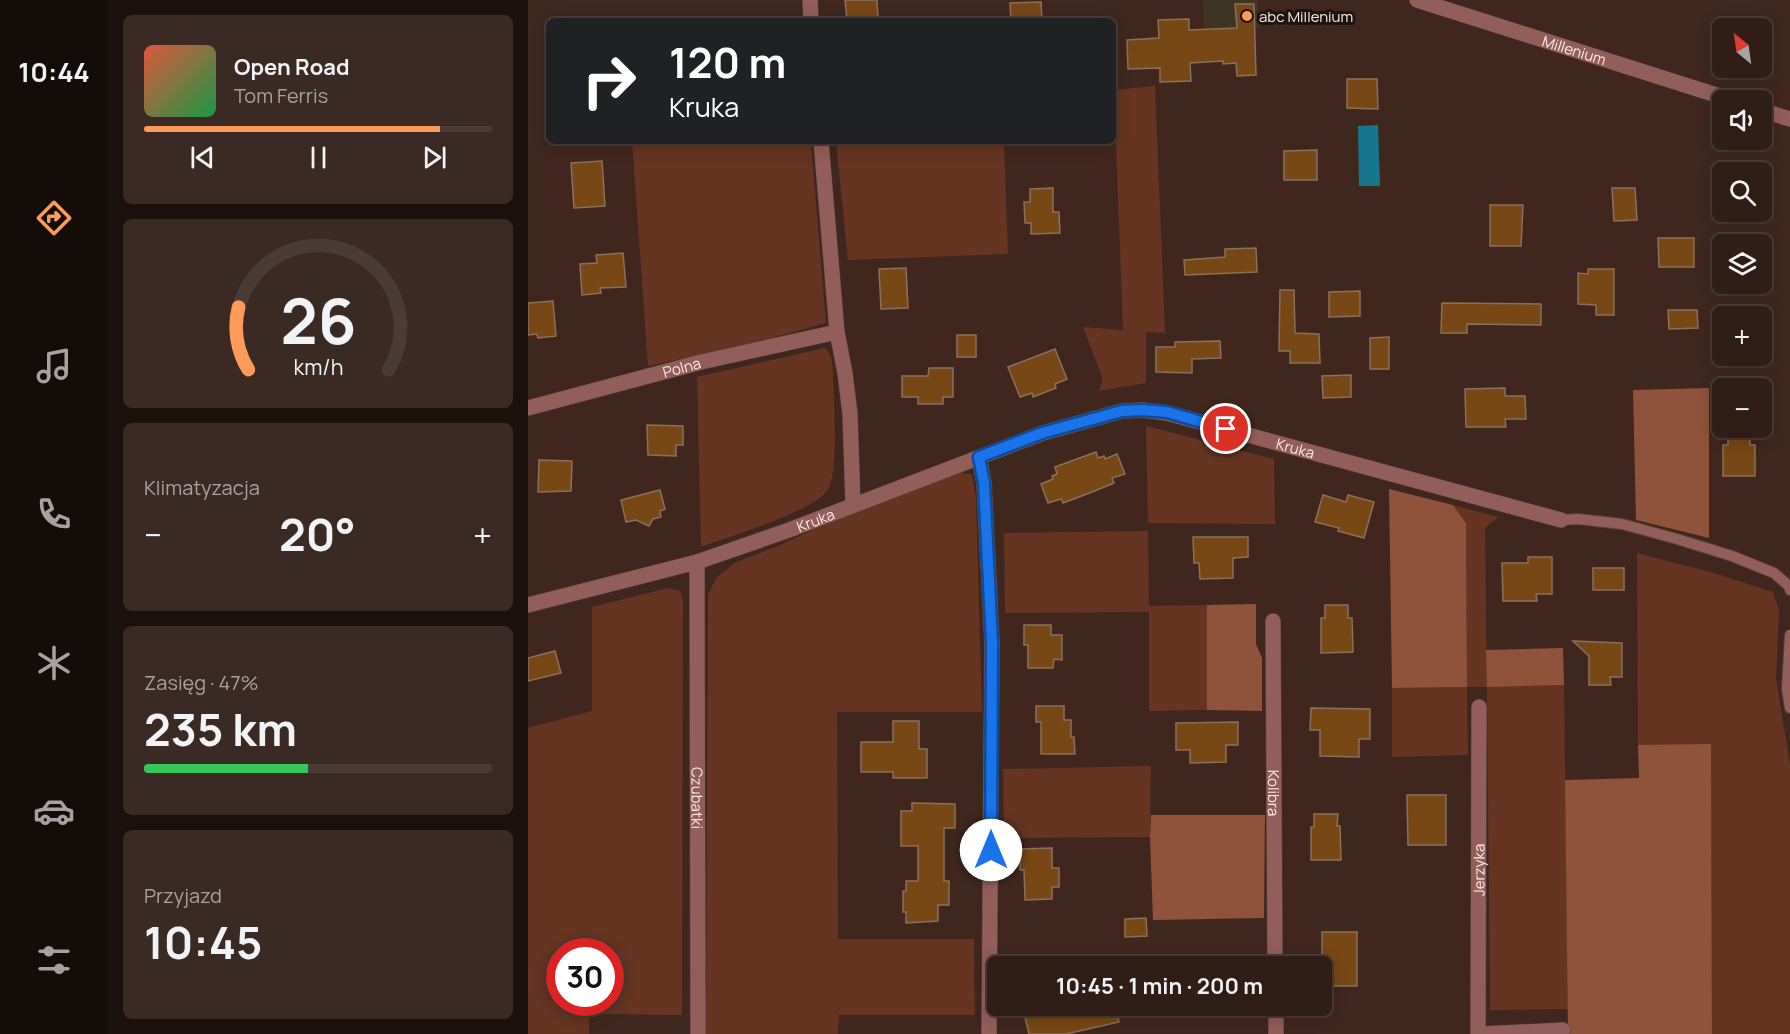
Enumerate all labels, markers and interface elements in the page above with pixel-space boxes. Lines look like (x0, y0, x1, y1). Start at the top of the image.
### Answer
place label: abc Millenium (1259, 6, 1353, 27)
marker: abc Millenium (1240, 9, 1254, 23)
north arrow (1712, 18, 1772, 78)
map controls (1712, 18, 1772, 438)
street label: Millenium (1540, 30, 1609, 70)
text: 120 m (669, 33, 786, 91)
icon: right (570, 42, 648, 120)
text: Open Road (234, 52, 349, 82)
text: 10:44 (18, 53, 90, 90)
text: Tom Ferris (234, 82, 328, 109)
text: Kruka (669, 88, 739, 125)
button: sound (1712, 90, 1772, 150)
icon: previous (186, 141, 219, 174)
icon: pause (302, 141, 335, 174)
icon: next (418, 141, 451, 174)
button: search (1712, 162, 1772, 222)
icon: directions (33, 197, 75, 239)
button: layers (1712, 234, 1772, 294)
text: 26 (280, 277, 356, 363)
button: + (1712, 306, 1772, 366)
icon: music (33, 345, 75, 387)
street label: Polna (660, 352, 703, 382)
text: km/h (293, 353, 343, 382)
button: − (1712, 378, 1772, 438)
pin (1200, 403, 1251, 454)
icon: arrive (1209, 412, 1242, 445)
street label: Kruka (1274, 433, 1317, 463)
text: Klimatyzacja (144, 474, 260, 501)
icon: phone (33, 493, 75, 535)
text: 20° (279, 503, 356, 565)
street label: Kruka (793, 503, 837, 537)
text: − (144, 512, 162, 557)
text: + (473, 512, 492, 557)
icon: climate (33, 642, 75, 684)
text: Zasięg · 47% (144, 669, 258, 696)
text: 235 km (144, 698, 297, 760)
street label: Czubatki (687, 767, 708, 829)
street label: Kolibra (1263, 770, 1285, 816)
icon: car (33, 790, 75, 832)
position arrow (959, 818, 1023, 882)
street label: Jerzyka (1468, 844, 1489, 896)
text: Przyjazd (144, 882, 222, 909)
text: 10:45 (144, 911, 263, 973)
speed limit sign: 30 (546, 938, 624, 1016)
icon: filters (33, 939, 75, 981)
text: 10:45 · 1 min · 200 m (1056, 971, 1263, 1001)

